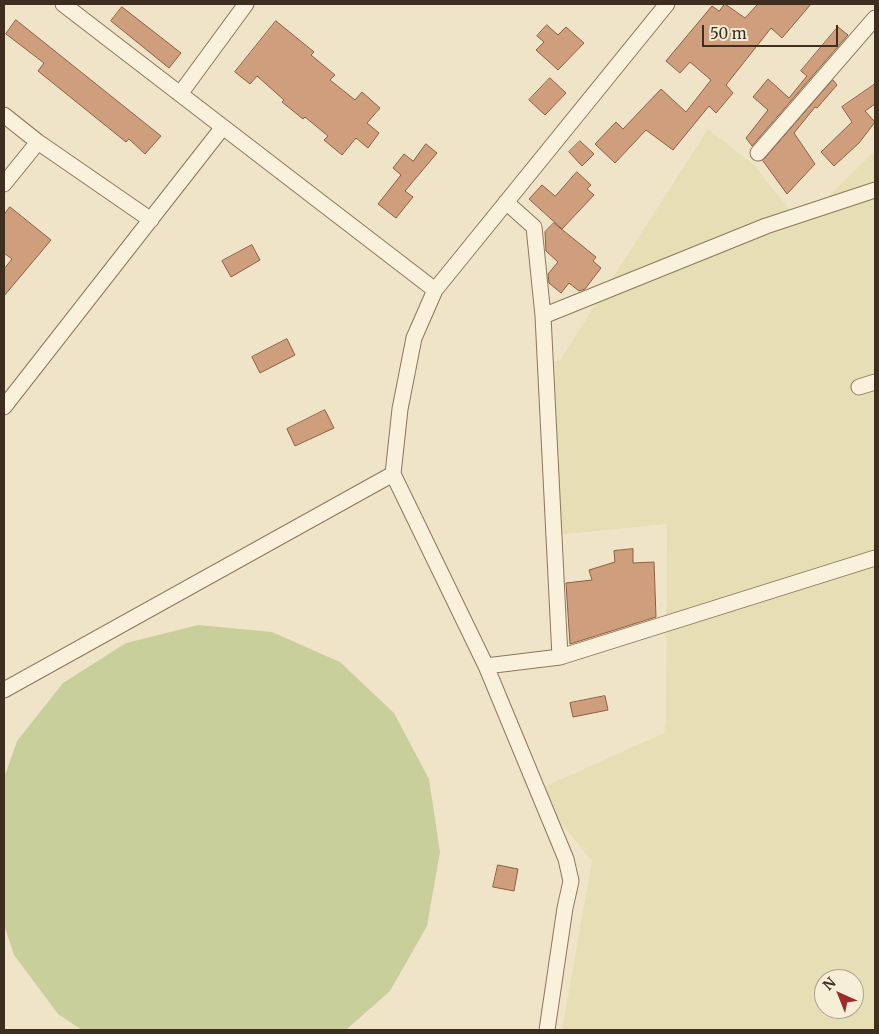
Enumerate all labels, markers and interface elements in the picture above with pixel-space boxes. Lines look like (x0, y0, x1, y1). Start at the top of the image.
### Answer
scale bar (704, 15, 840, 47)
text: 50 m (710, 24, 747, 43)
north arrow (814, 969, 864, 1019)
text: N (819, 974, 840, 994)

